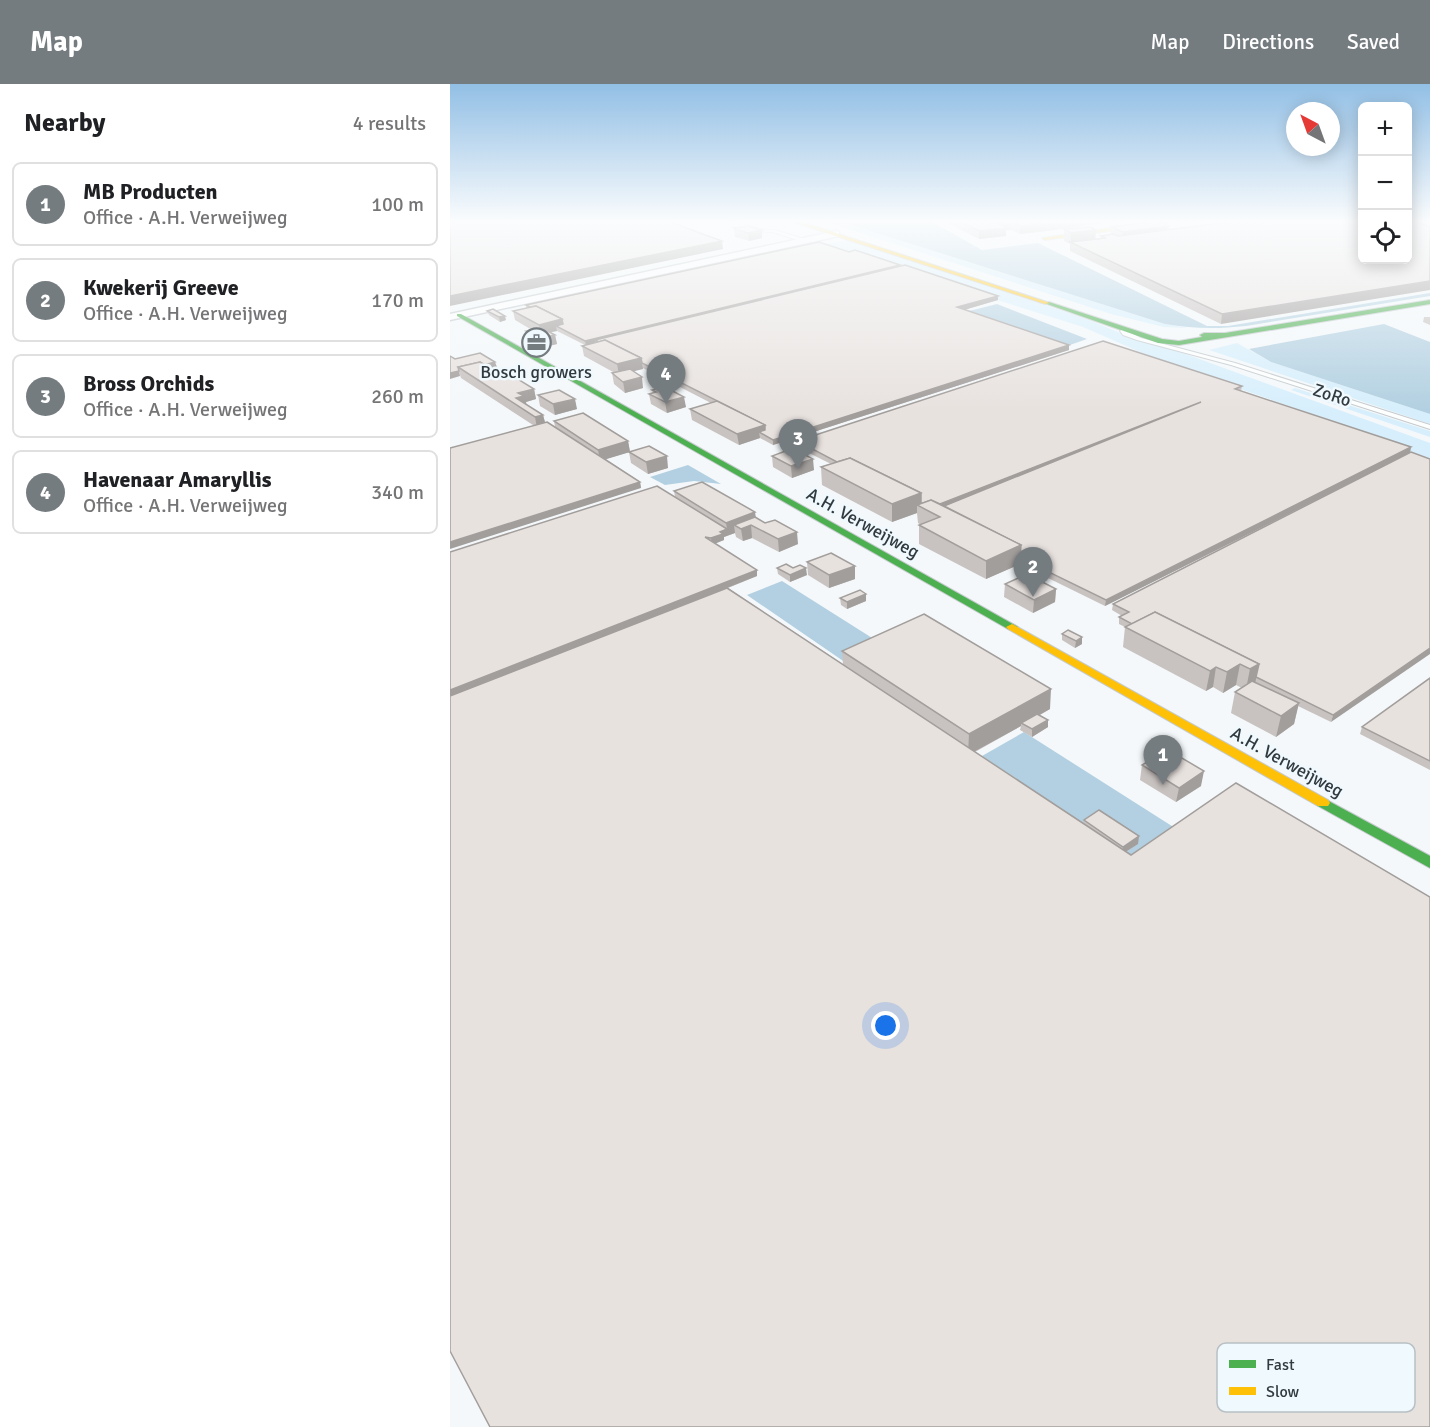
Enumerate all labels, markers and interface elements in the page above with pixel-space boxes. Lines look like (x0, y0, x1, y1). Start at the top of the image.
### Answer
text: Map (30, 25, 83, 59)
text: Map (1151, 29, 1189, 55)
text: Directions (1222, 29, 1314, 55)
text: Saved (1347, 29, 1400, 55)
north arrow (1286, 102, 1340, 156)
map controls (1358, 102, 1412, 264)
button: + (1358, 102, 1412, 156)
text: Nearby (24, 107, 105, 139)
text: 4 results (353, 111, 426, 136)
button: − (1358, 156, 1412, 210)
text: MB Producten (83, 178, 218, 205)
text: 1 (40, 192, 51, 217)
text: 100 m (371, 192, 424, 217)
text: Office · A.H. Verweijweg (83, 205, 288, 230)
button: locate (1358, 210, 1412, 264)
text: Kwekerij Greeve (83, 274, 239, 301)
text: 2 (40, 288, 51, 313)
text: 170 m (371, 288, 424, 313)
text: Office · A.H. Verweijweg (83, 301, 288, 326)
office icon: Bosch growers (520, 327, 552, 359)
pin: 4 (646, 354, 686, 404)
place label: Bosch growers (480, 361, 592, 383)
text: Bross Orchids (83, 370, 214, 397)
street label: ZoRo (1310, 379, 1354, 411)
text: 3 (40, 384, 51, 409)
text: 260 m (371, 384, 424, 409)
text: Office · A.H. Verweijweg (83, 397, 288, 422)
pin: 3 (778, 420, 818, 469)
text: Havenaar Amaryllis (83, 466, 272, 493)
text: 4 (40, 480, 51, 505)
text: 340 m (371, 480, 424, 505)
street label: A.H. Verweijweg (803, 483, 923, 563)
text: Office · A.H. Verweijweg (83, 493, 288, 518)
pin: 2 (1014, 548, 1052, 597)
street label: A.H. Verweijweg (1227, 722, 1347, 802)
pin: 1 (1144, 736, 1182, 785)
your location (871, 1011, 900, 1040)
legend (1217, 1343, 1415, 1412)
text: Fast (1266, 1355, 1295, 1375)
text: Slow (1266, 1382, 1300, 1402)

